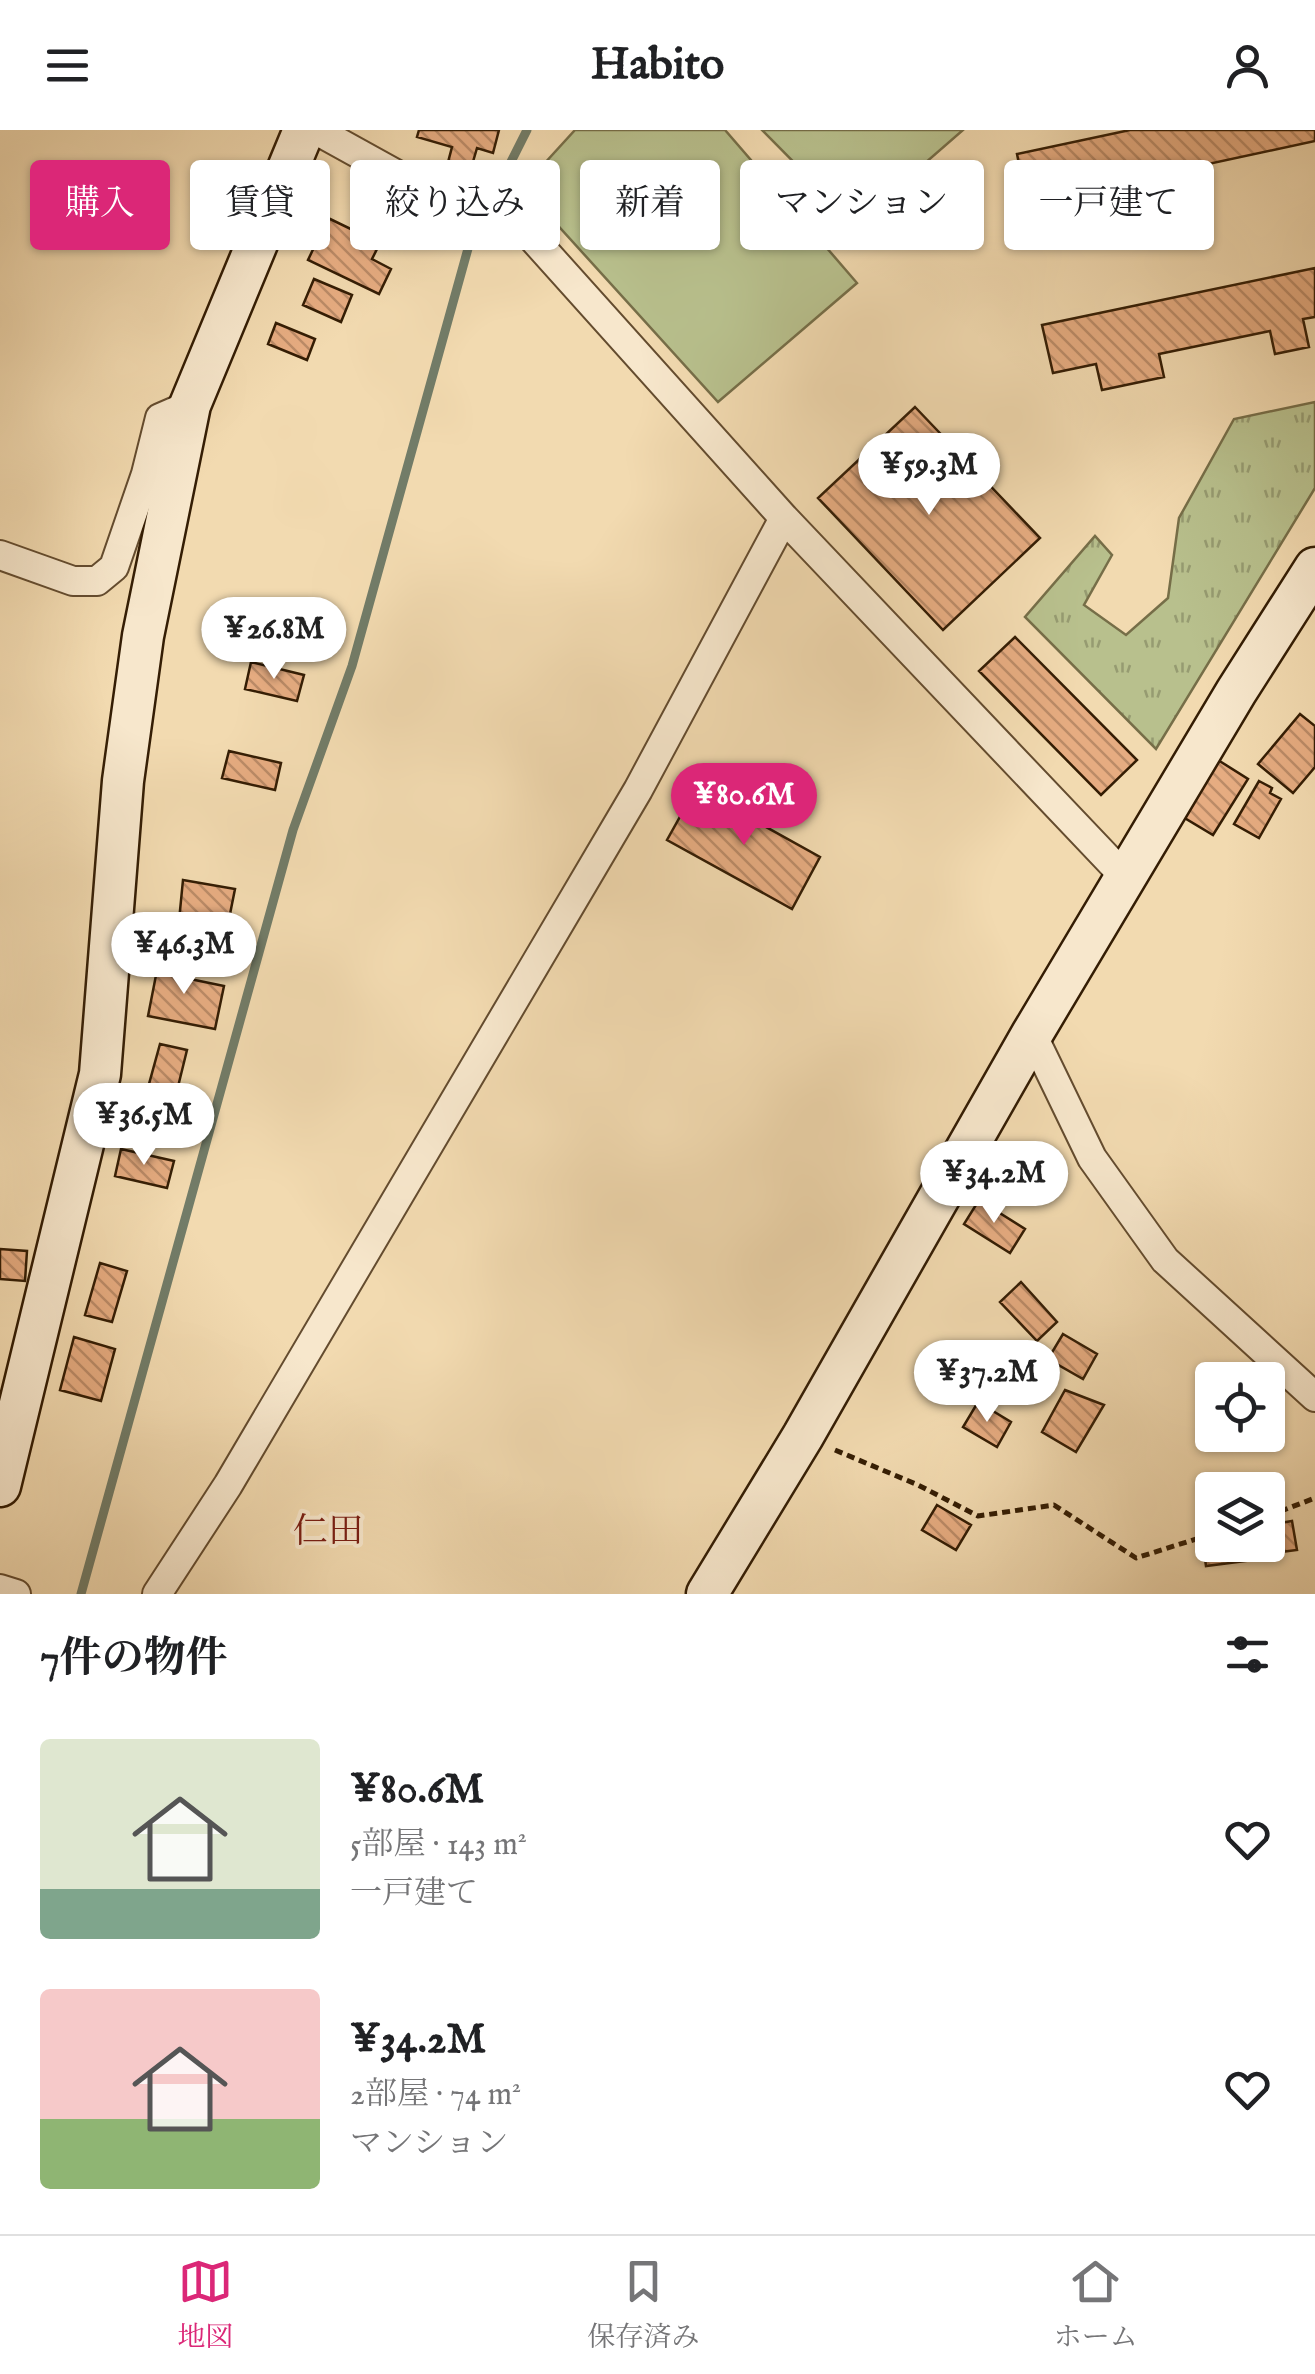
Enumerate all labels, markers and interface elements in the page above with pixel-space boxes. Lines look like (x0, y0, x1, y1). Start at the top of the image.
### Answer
text: Habito (591, 37, 724, 94)
icon: menu (40, 38, 95, 93)
icon: person (1220, 38, 1275, 93)
chip: 購入 (30, 160, 170, 250)
chip: 賃貸 (190, 160, 330, 250)
chip: 絞り込み (350, 160, 560, 250)
chip: 新着 (580, 160, 720, 250)
chip: マンション (740, 160, 984, 250)
chip: 一戸建て (1004, 160, 1214, 250)
pin: ¥59.3M (848, 433, 1010, 518)
text: ¥59.3M (880, 445, 978, 486)
pin: ¥26.8M (193, 597, 355, 682)
text: ¥26.8M (223, 609, 325, 650)
pin: ¥80.6M (663, 763, 825, 848)
text: ¥80.6M (693, 775, 795, 816)
pin: ¥46.3M (103, 912, 265, 997)
text: ¥46.3M (133, 924, 235, 965)
pin: ¥36.5M (63, 1083, 225, 1168)
text: ¥36.5M (95, 1095, 193, 1136)
pin: ¥34.2M (913, 1141, 1075, 1226)
text: ¥34.2M (942, 1153, 1046, 1194)
pin: ¥37.2M (906, 1340, 1068, 1425)
text: ¥37.2M (936, 1352, 1038, 1393)
map controls (1195, 1362, 1285, 1562)
button: locate (1195, 1362, 1285, 1452)
button: layers (1195, 1472, 1285, 1562)
district label: 仁田 (293, 1510, 363, 1555)
icon: filters (1220, 1627, 1275, 1682)
text: 7件の物件 (40, 1633, 228, 1686)
text: ¥80.6M (350, 1764, 484, 1817)
icon: home (120, 1779, 240, 1899)
icon: heart (1220, 1812, 1275, 1867)
text: 5部屋 · 143 m² (350, 1825, 527, 1866)
text: 一戸建て (350, 1874, 478, 1915)
text: ¥34.2M (350, 2014, 486, 2067)
icon: home (120, 2029, 240, 2149)
icon: heart (1220, 2062, 1275, 2117)
text: 2部屋 · 74 m² (350, 2075, 521, 2116)
text: マンション (350, 2124, 509, 2165)
tab: 地図 (177, 2254, 233, 2356)
tab: 保存済み (587, 2254, 700, 2356)
tab: ホーム (1054, 2254, 1138, 2356)

